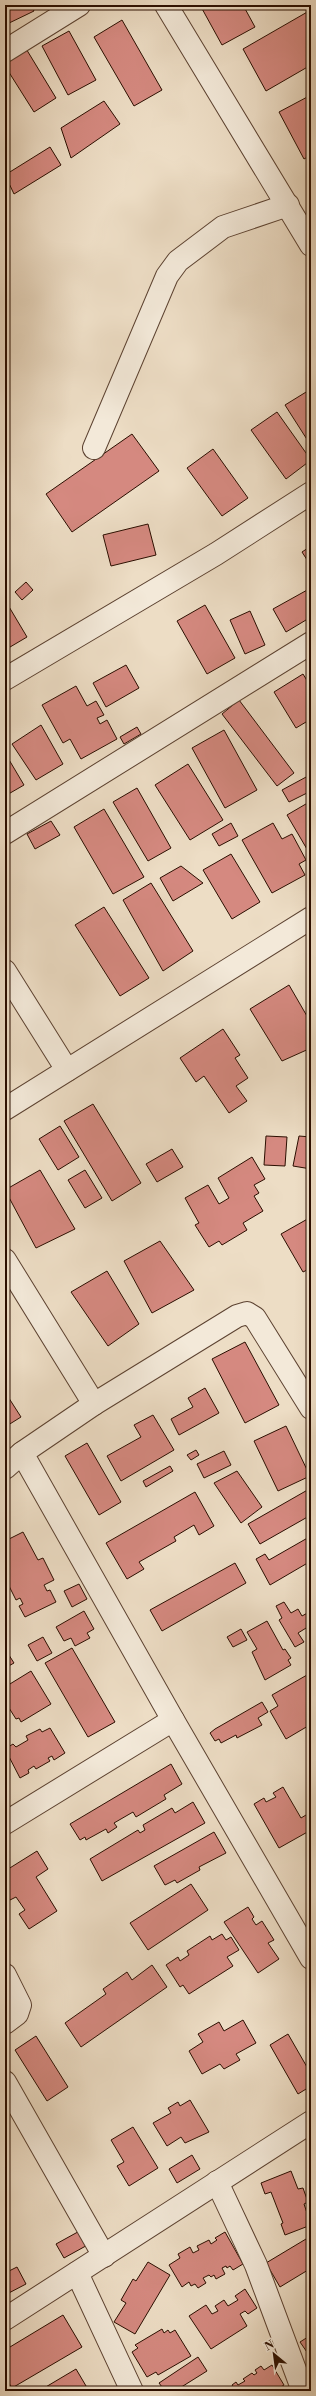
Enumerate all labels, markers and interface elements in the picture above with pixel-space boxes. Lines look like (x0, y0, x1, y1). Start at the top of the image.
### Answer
north arrow (254, 2334, 294, 2374)
text: N (262, 2338, 277, 2354)

